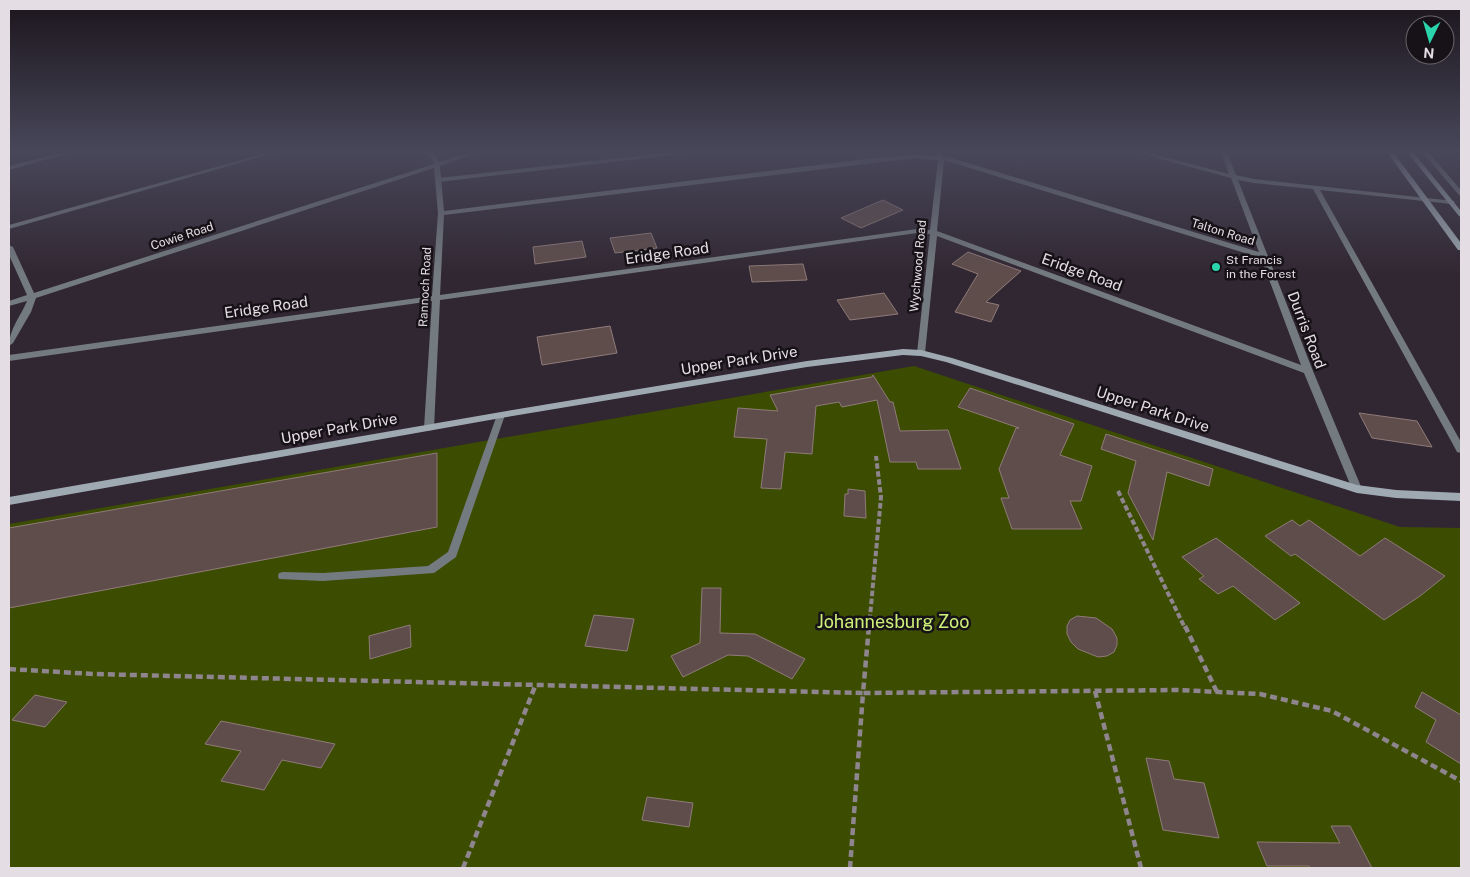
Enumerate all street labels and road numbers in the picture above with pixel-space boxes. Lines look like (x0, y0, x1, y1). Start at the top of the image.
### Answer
street label: Talton Road (1189, 216, 1257, 248)
street label: Cowie Road (149, 219, 215, 253)
street label: Wychwood Road (907, 219, 929, 313)
street label: Eridge Road (624, 239, 710, 267)
street label: Rannoch Road (416, 247, 434, 327)
street label: Eridge Road (1040, 250, 1124, 294)
street label: Durris Road (1284, 289, 1330, 371)
street label: Eridge Road (223, 293, 309, 321)
street label: Upper Park Drive (679, 342, 799, 378)
street label: Upper Park Drive (1094, 383, 1212, 435)
street label: Upper Park Drive (279, 409, 399, 447)

